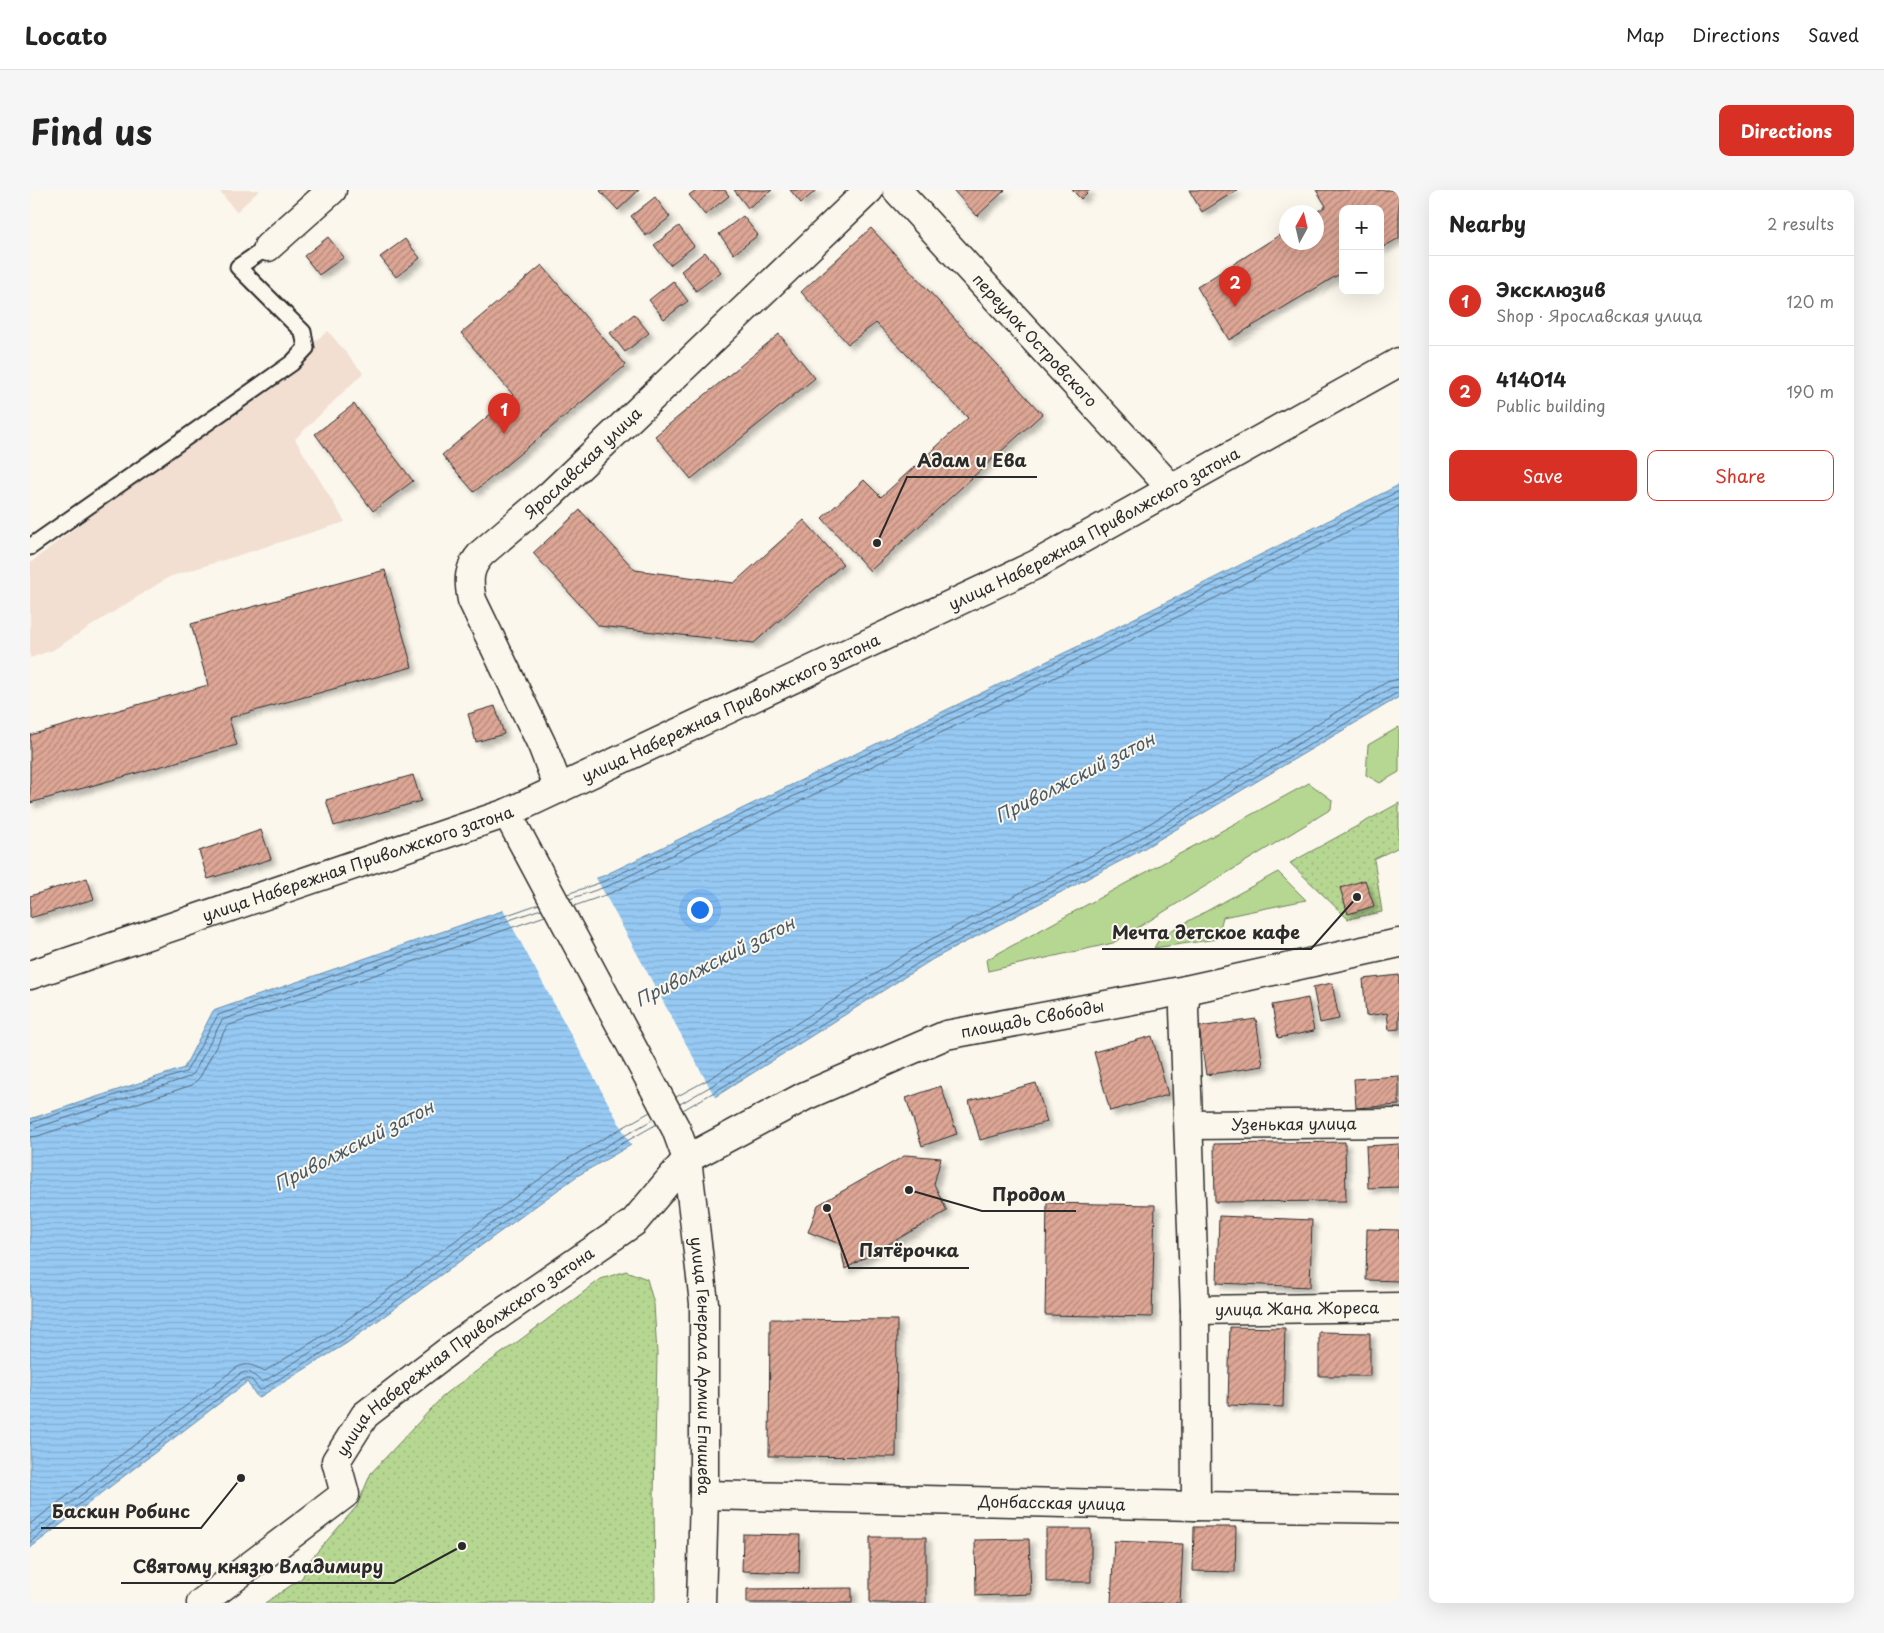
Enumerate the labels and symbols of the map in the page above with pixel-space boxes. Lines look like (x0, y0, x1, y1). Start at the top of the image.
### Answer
north arrow (1279, 205, 1324, 250)
pin: 2 (1219, 266, 1251, 307)
street label: переулок Островского (968, 267, 1104, 412)
pin: 1 (488, 393, 520, 434)
street label: Ярославская улица (517, 401, 646, 524)
street label: улица Набережная Приволжского затона (944, 440, 1243, 615)
callout: Адам и Ева (907, 444, 1037, 477)
text: Адам и Ева (917, 446, 1027, 473)
street label: улица Набережная Приволжского затона (577, 627, 884, 787)
water label: Приволжский затон (990, 724, 1161, 829)
street label: улица Набережная Приволжского затона (199, 799, 517, 927)
your location (687, 897, 713, 923)
water label: Приволжский затон (630, 908, 801, 1013)
callout: Мечта детское кафе (1102, 916, 1311, 949)
text: Мечта детское кафе (1112, 918, 1300, 945)
street label: площадь Свободы (958, 993, 1106, 1043)
water label: Приволжский затон (269, 1092, 440, 1197)
street label: Узенькая улица (1231, 1110, 1357, 1136)
callout: Продом (982, 1178, 1076, 1211)
text: Продом (992, 1180, 1066, 1207)
street label: улица Генерала Армии Епишева (685, 1235, 717, 1495)
callout: Пятёрочка (849, 1235, 969, 1268)
text: Пятёрочка (859, 1236, 960, 1263)
street label: улица Набережная Приволжского затона (329, 1240, 598, 1460)
street label: улица Жана Жореса (1215, 1294, 1379, 1321)
street label: Донбасская улица (977, 1488, 1126, 1515)
callout: Баскин Робинс (41, 1495, 201, 1528)
text: Баскин Робинс (52, 1497, 190, 1524)
callout: Святому князю Владимиру (121, 1550, 394, 1583)
text: Святому князю Владимиру (133, 1552, 383, 1579)

